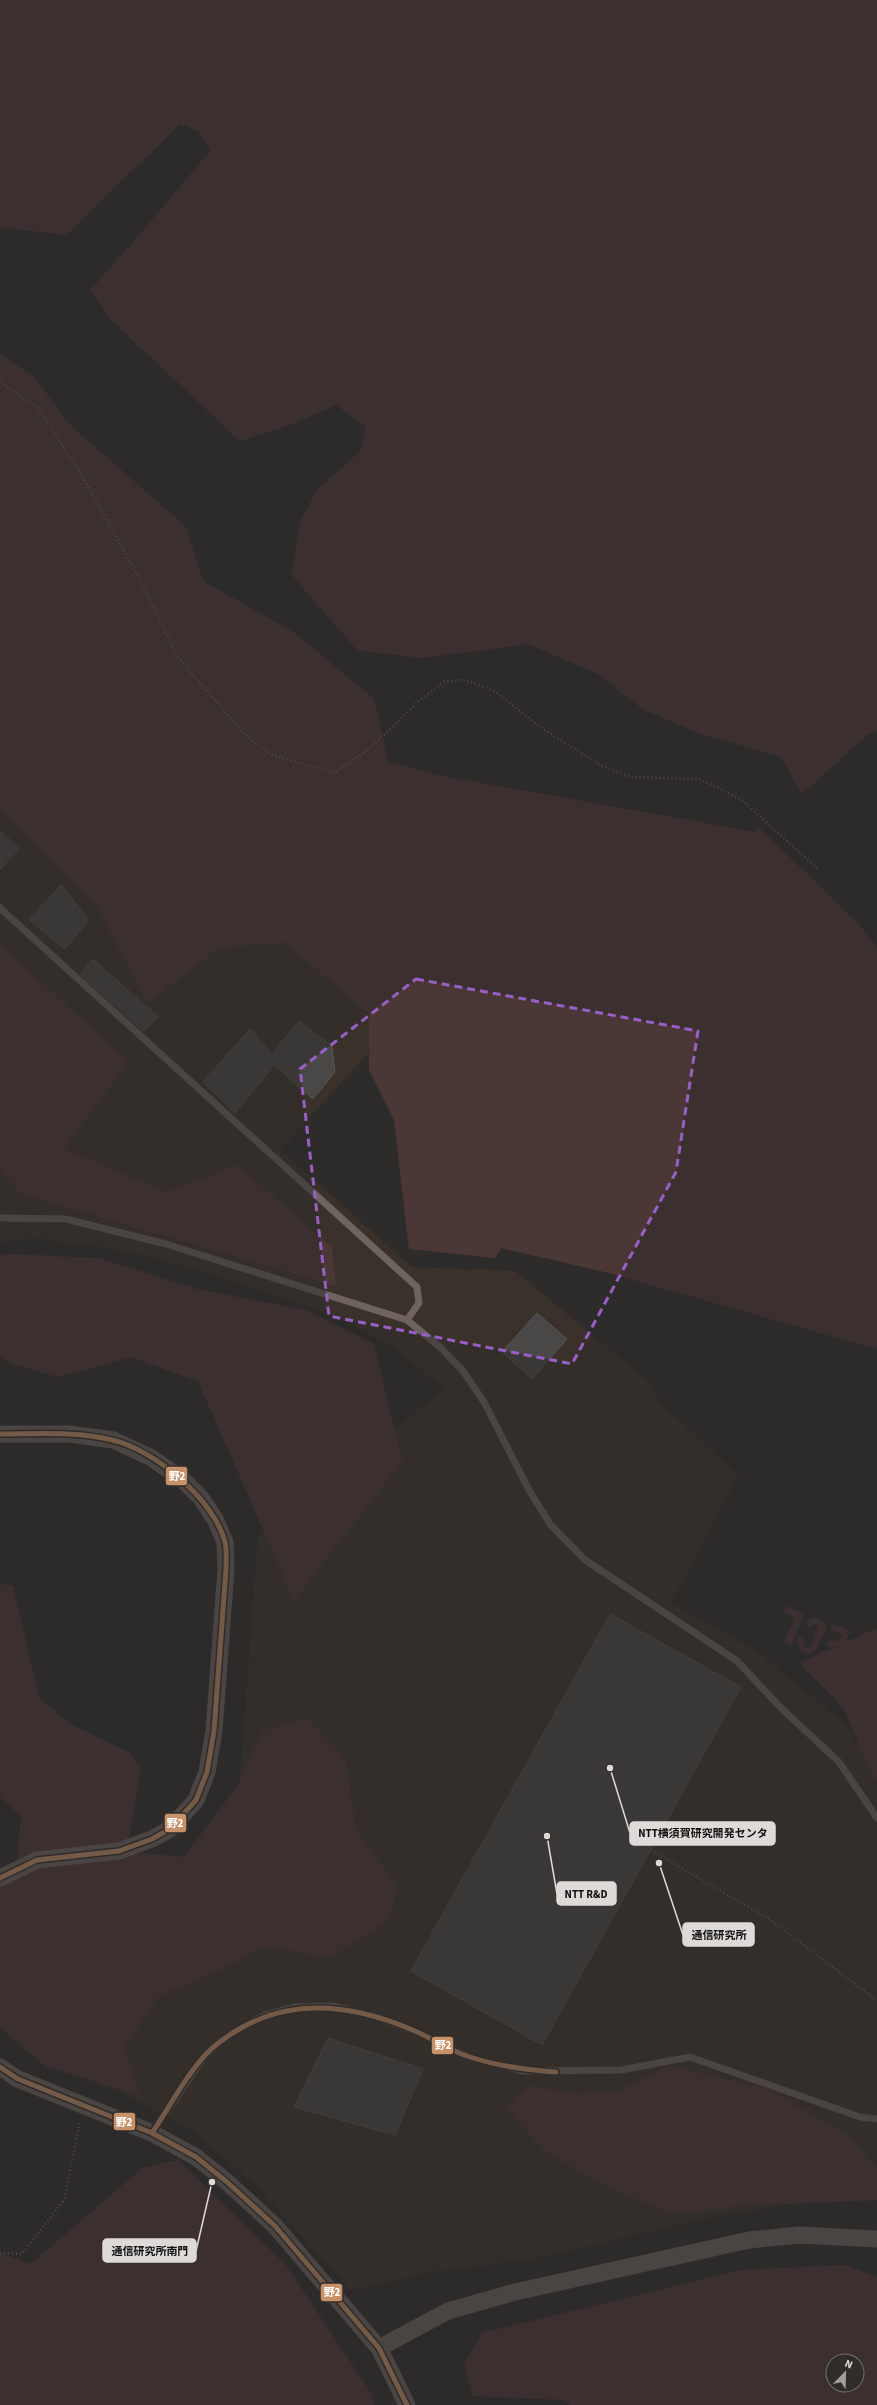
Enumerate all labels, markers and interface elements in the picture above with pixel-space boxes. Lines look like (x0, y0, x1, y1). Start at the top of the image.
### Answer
line badge: 野2 (165, 1466, 188, 1486)
text: 野2 (169, 1469, 186, 1484)
line badge: 野2 (164, 1813, 187, 1833)
text: 野2 (167, 1816, 184, 1831)
callout: NTT横須賀研究開発センタ (630, 1822, 775, 1845)
text: NTT横須賀研究開発センタ (638, 1826, 768, 1841)
callout: NTT R&D (557, 1882, 616, 1905)
text: NTT R&D (565, 1887, 607, 1902)
callout: 通信研究所 (683, 1923, 754, 1946)
text: 通信研究所 (692, 1928, 747, 1943)
line badge: 野2 (431, 2036, 454, 2055)
text: 野2 (435, 2038, 452, 2053)
line badge: 野2 (113, 2112, 136, 2131)
text: 野2 (116, 2115, 133, 2130)
callout: 通信研究所南門 (103, 2239, 196, 2262)
text: 通信研究所南門 (112, 2244, 189, 2259)
line badge: 野2 (320, 2283, 343, 2302)
text: 野2 (324, 2285, 341, 2300)
north arrow (825, 2353, 865, 2393)
text: N (842, 2356, 855, 2373)

